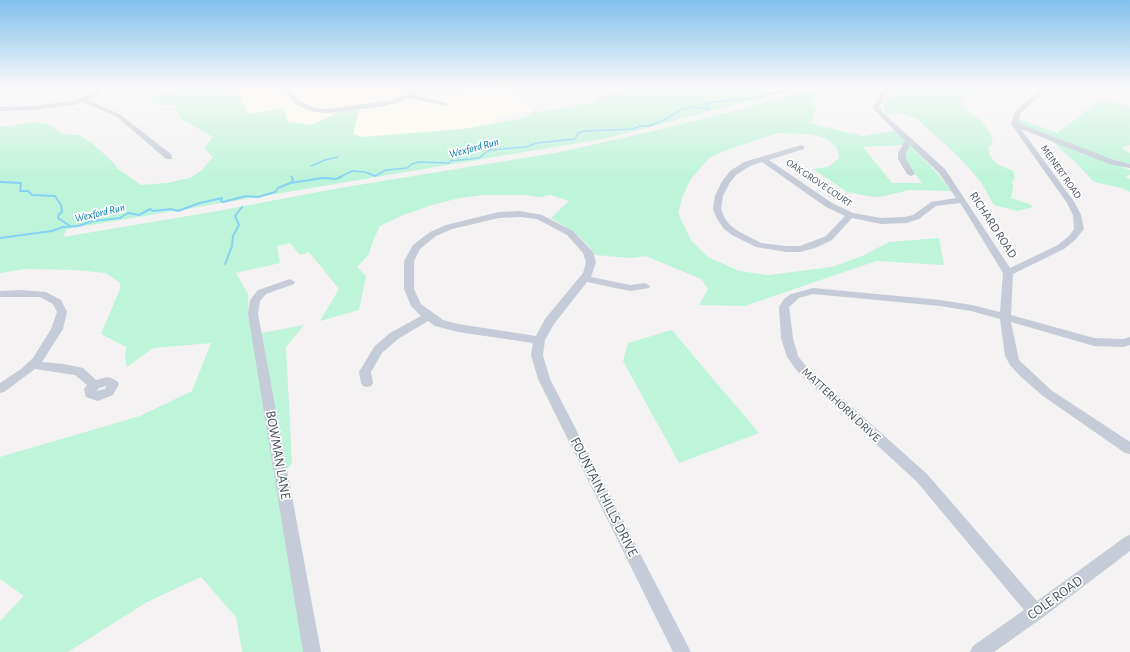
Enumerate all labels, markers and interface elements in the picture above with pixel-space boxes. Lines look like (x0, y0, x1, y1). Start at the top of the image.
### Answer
water label: Wexford Run (448, 135, 500, 161)
street label: MEINERT ROAD (1038, 143, 1084, 201)
street label: OAK GROVE COURT (784, 157, 854, 209)
street label: RICHARD ROAD (966, 189, 1020, 261)
water label: Wexford Run (74, 201, 126, 225)
street label: MATTERHORN DRIVE (799, 365, 883, 445)
street label: BOWMAN LANE (262, 409, 294, 501)
street label: FOUNTAIN HILLS DRIVE (567, 434, 641, 560)
street label: COLE ROAD (1024, 572, 1086, 624)

